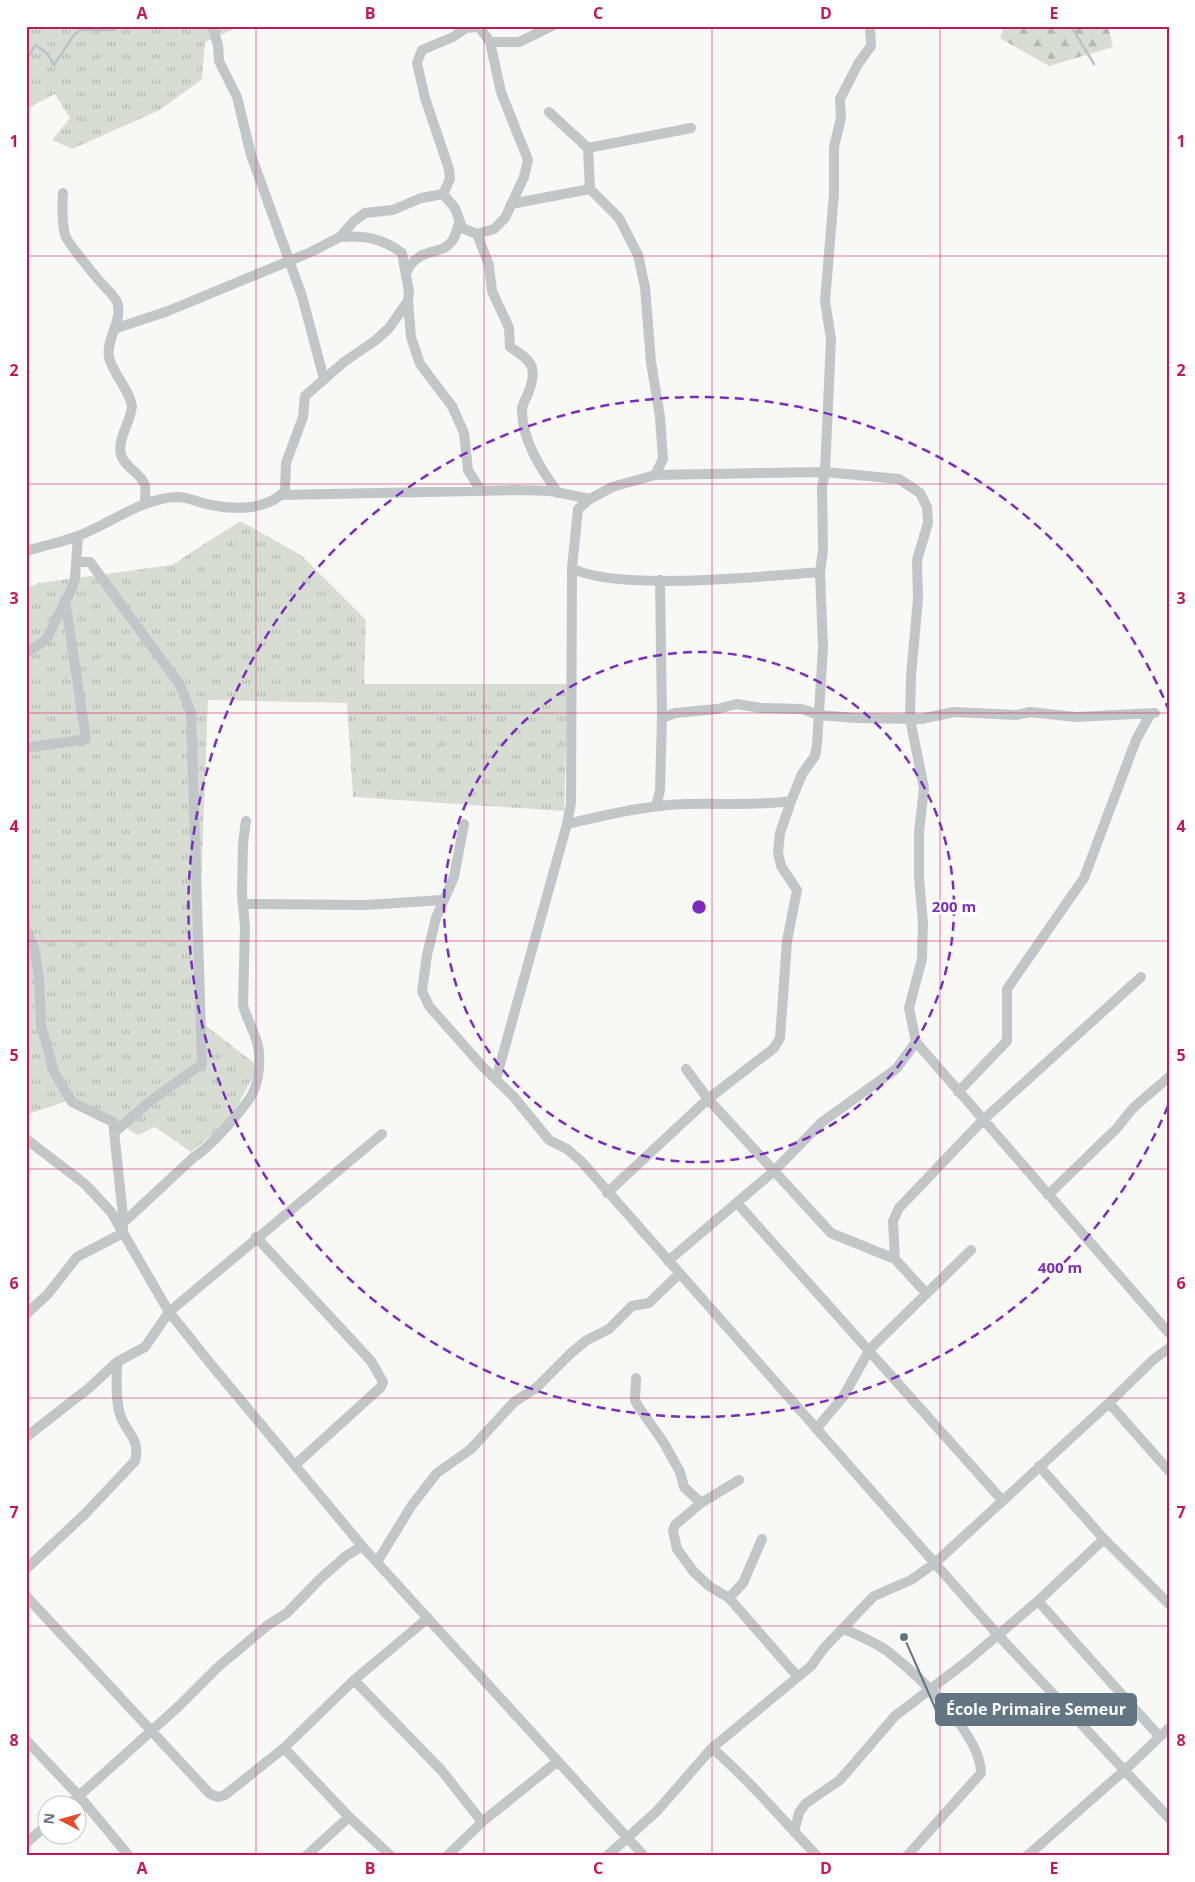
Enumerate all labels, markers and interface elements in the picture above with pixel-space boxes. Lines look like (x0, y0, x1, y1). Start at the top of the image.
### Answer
text: A (136, 2, 148, 24)
text: B (365, 2, 375, 24)
text: C (593, 2, 603, 24)
text: D (820, 2, 832, 24)
text: E (1050, 2, 1059, 24)
text: 1 (9, 130, 19, 152)
text: 1 (1176, 130, 1186, 152)
text: 2 (9, 359, 19, 381)
text: 2 (1176, 359, 1186, 381)
text: 3 (9, 587, 19, 609)
text: 3 (1176, 587, 1186, 609)
text: 4 (9, 815, 19, 837)
text: 4 (1176, 815, 1186, 837)
text: 200 m (932, 896, 976, 916)
centre of rings (690, 898, 708, 916)
text: 5 (9, 1044, 19, 1066)
text: 5 (1176, 1044, 1186, 1066)
text: 400 m (1038, 1257, 1082, 1277)
text: 6 (9, 1272, 19, 1294)
text: 6 (1176, 1272, 1186, 1294)
text: 7 (9, 1501, 19, 1523)
text: 7 (1176, 1501, 1186, 1523)
callout: École Primaire Semeur (936, 1694, 1136, 1725)
text: École Primaire Semeur (946, 1698, 1126, 1720)
text: 8 (9, 1729, 19, 1751)
text: 8 (1176, 1729, 1186, 1751)
north arrow (38, 1794, 88, 1844)
text: N (39, 1812, 59, 1825)
text: A (136, 1857, 148, 1879)
text: B (365, 1857, 375, 1879)
text: C (593, 1857, 603, 1879)
text: D (820, 1857, 832, 1879)
text: E (1050, 1857, 1059, 1879)

